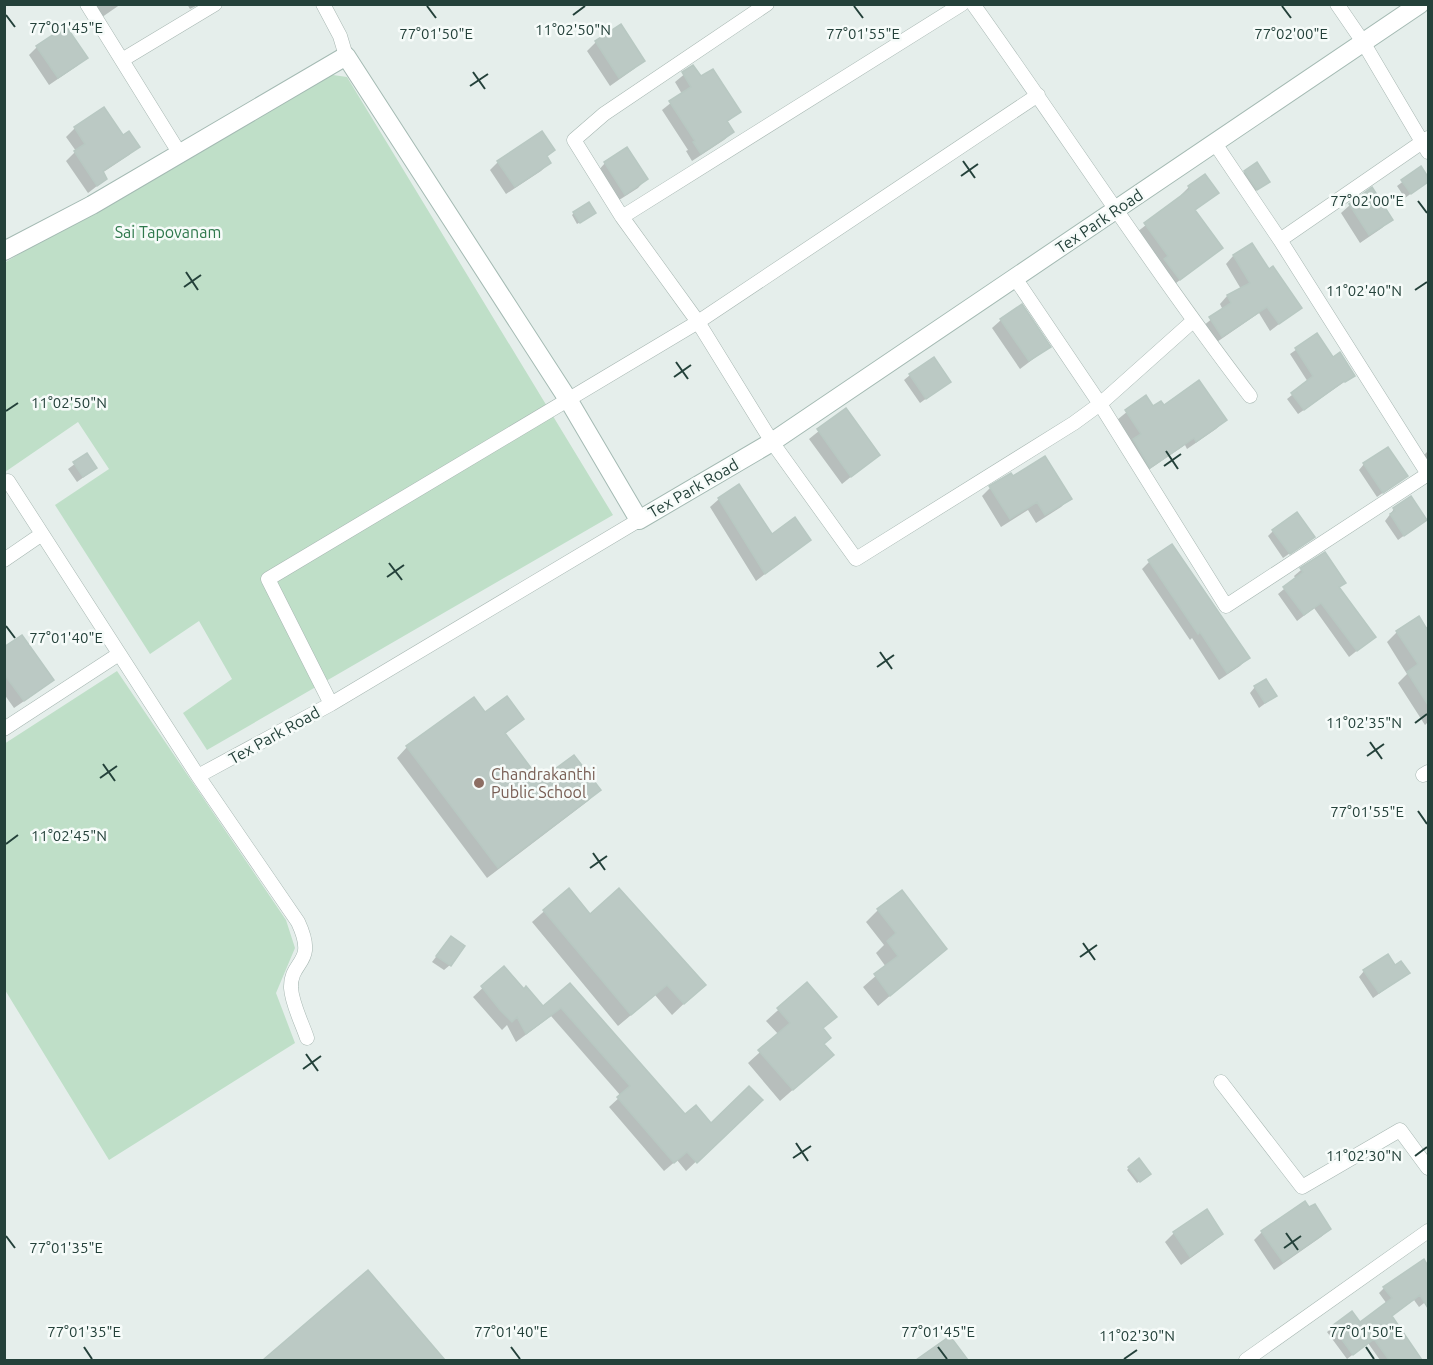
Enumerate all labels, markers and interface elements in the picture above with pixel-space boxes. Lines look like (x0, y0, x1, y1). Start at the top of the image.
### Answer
text: 77°01'45"E (29, 19, 103, 36)
text: 11°02'50"N (535, 21, 611, 38)
text: 77°01'50"E (399, 25, 473, 42)
text: 77°01'55"E (826, 25, 900, 42)
text: 77°02'00"E (1254, 25, 1328, 42)
street label: Tex Park Road (1052, 185, 1146, 257)
text: 77°02'00"E (1330, 192, 1404, 209)
park label: Sai Tapovanam (115, 223, 221, 241)
text: 11°02'40"N (1326, 282, 1402, 299)
text: 11°02'50"N (31, 394, 107, 411)
street label: Tex Park Road (645, 455, 741, 521)
text: 77°01'40"E (29, 629, 103, 646)
street label: Tex Park Road (225, 703, 323, 767)
text: 11°02'35"N (1326, 714, 1402, 731)
place label: Chandrakanthi Public School (491, 765, 596, 801)
marker: Chandrakanthi Public School (472, 776, 486, 790)
text: 77°01'55"E (1330, 803, 1404, 820)
text: 11°02'45"N (31, 827, 107, 844)
text: 11°02'30"N (1326, 1147, 1402, 1164)
text: 77°01'35"E (29, 1239, 103, 1256)
text: 77°01'35"E (47, 1323, 121, 1340)
text: 77°01'40"E (474, 1323, 548, 1340)
text: 77°01'45"E (901, 1323, 975, 1340)
text: 77°01'50"E (1329, 1323, 1403, 1340)
text: 11°02'30"N (1099, 1327, 1175, 1344)

